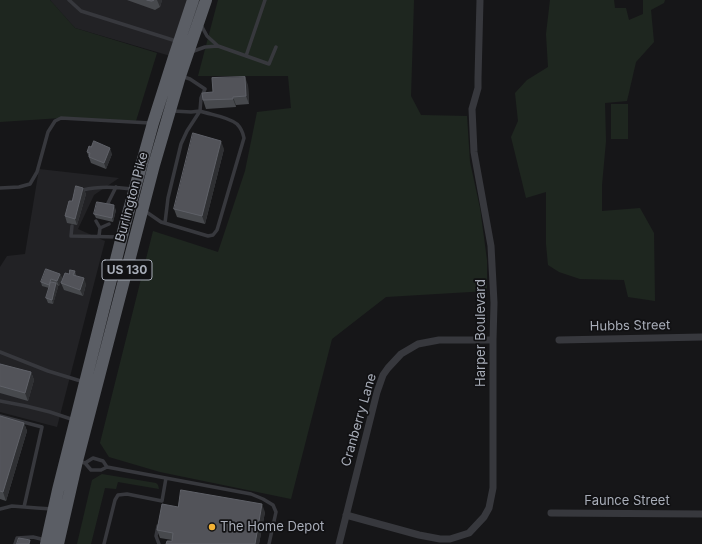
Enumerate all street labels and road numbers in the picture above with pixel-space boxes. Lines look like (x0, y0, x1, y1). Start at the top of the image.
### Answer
street label: Burlington Pike (113, 150, 151, 244)
road number: US 130 (102, 260, 152, 280)
street label: Harper Boulevard (473, 279, 489, 387)
street label: Hubbs Street (590, 317, 670, 335)
street label: Cranberry Lane (338, 372, 380, 468)
street label: Faunce Street (584, 493, 670, 509)

